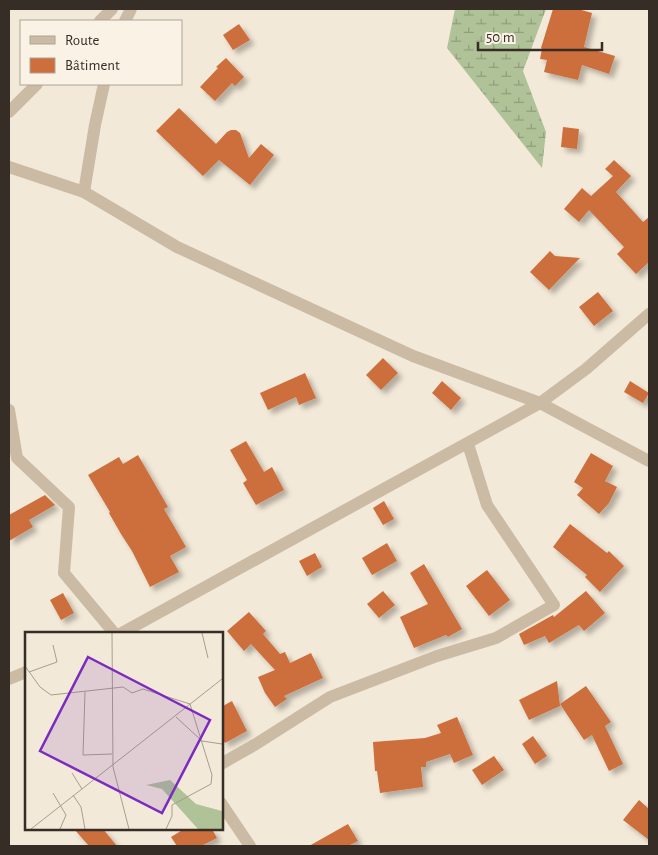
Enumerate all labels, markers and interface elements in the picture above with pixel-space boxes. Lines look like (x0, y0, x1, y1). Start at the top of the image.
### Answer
legend (20, 20, 182, 85)
scale bar (478, 20, 602, 52)
text: 50 m (486, 30, 515, 45)
text: Route (65, 33, 99, 48)
text: Bâtiment (65, 58, 120, 73)
inset map (25, 632, 222, 830)

